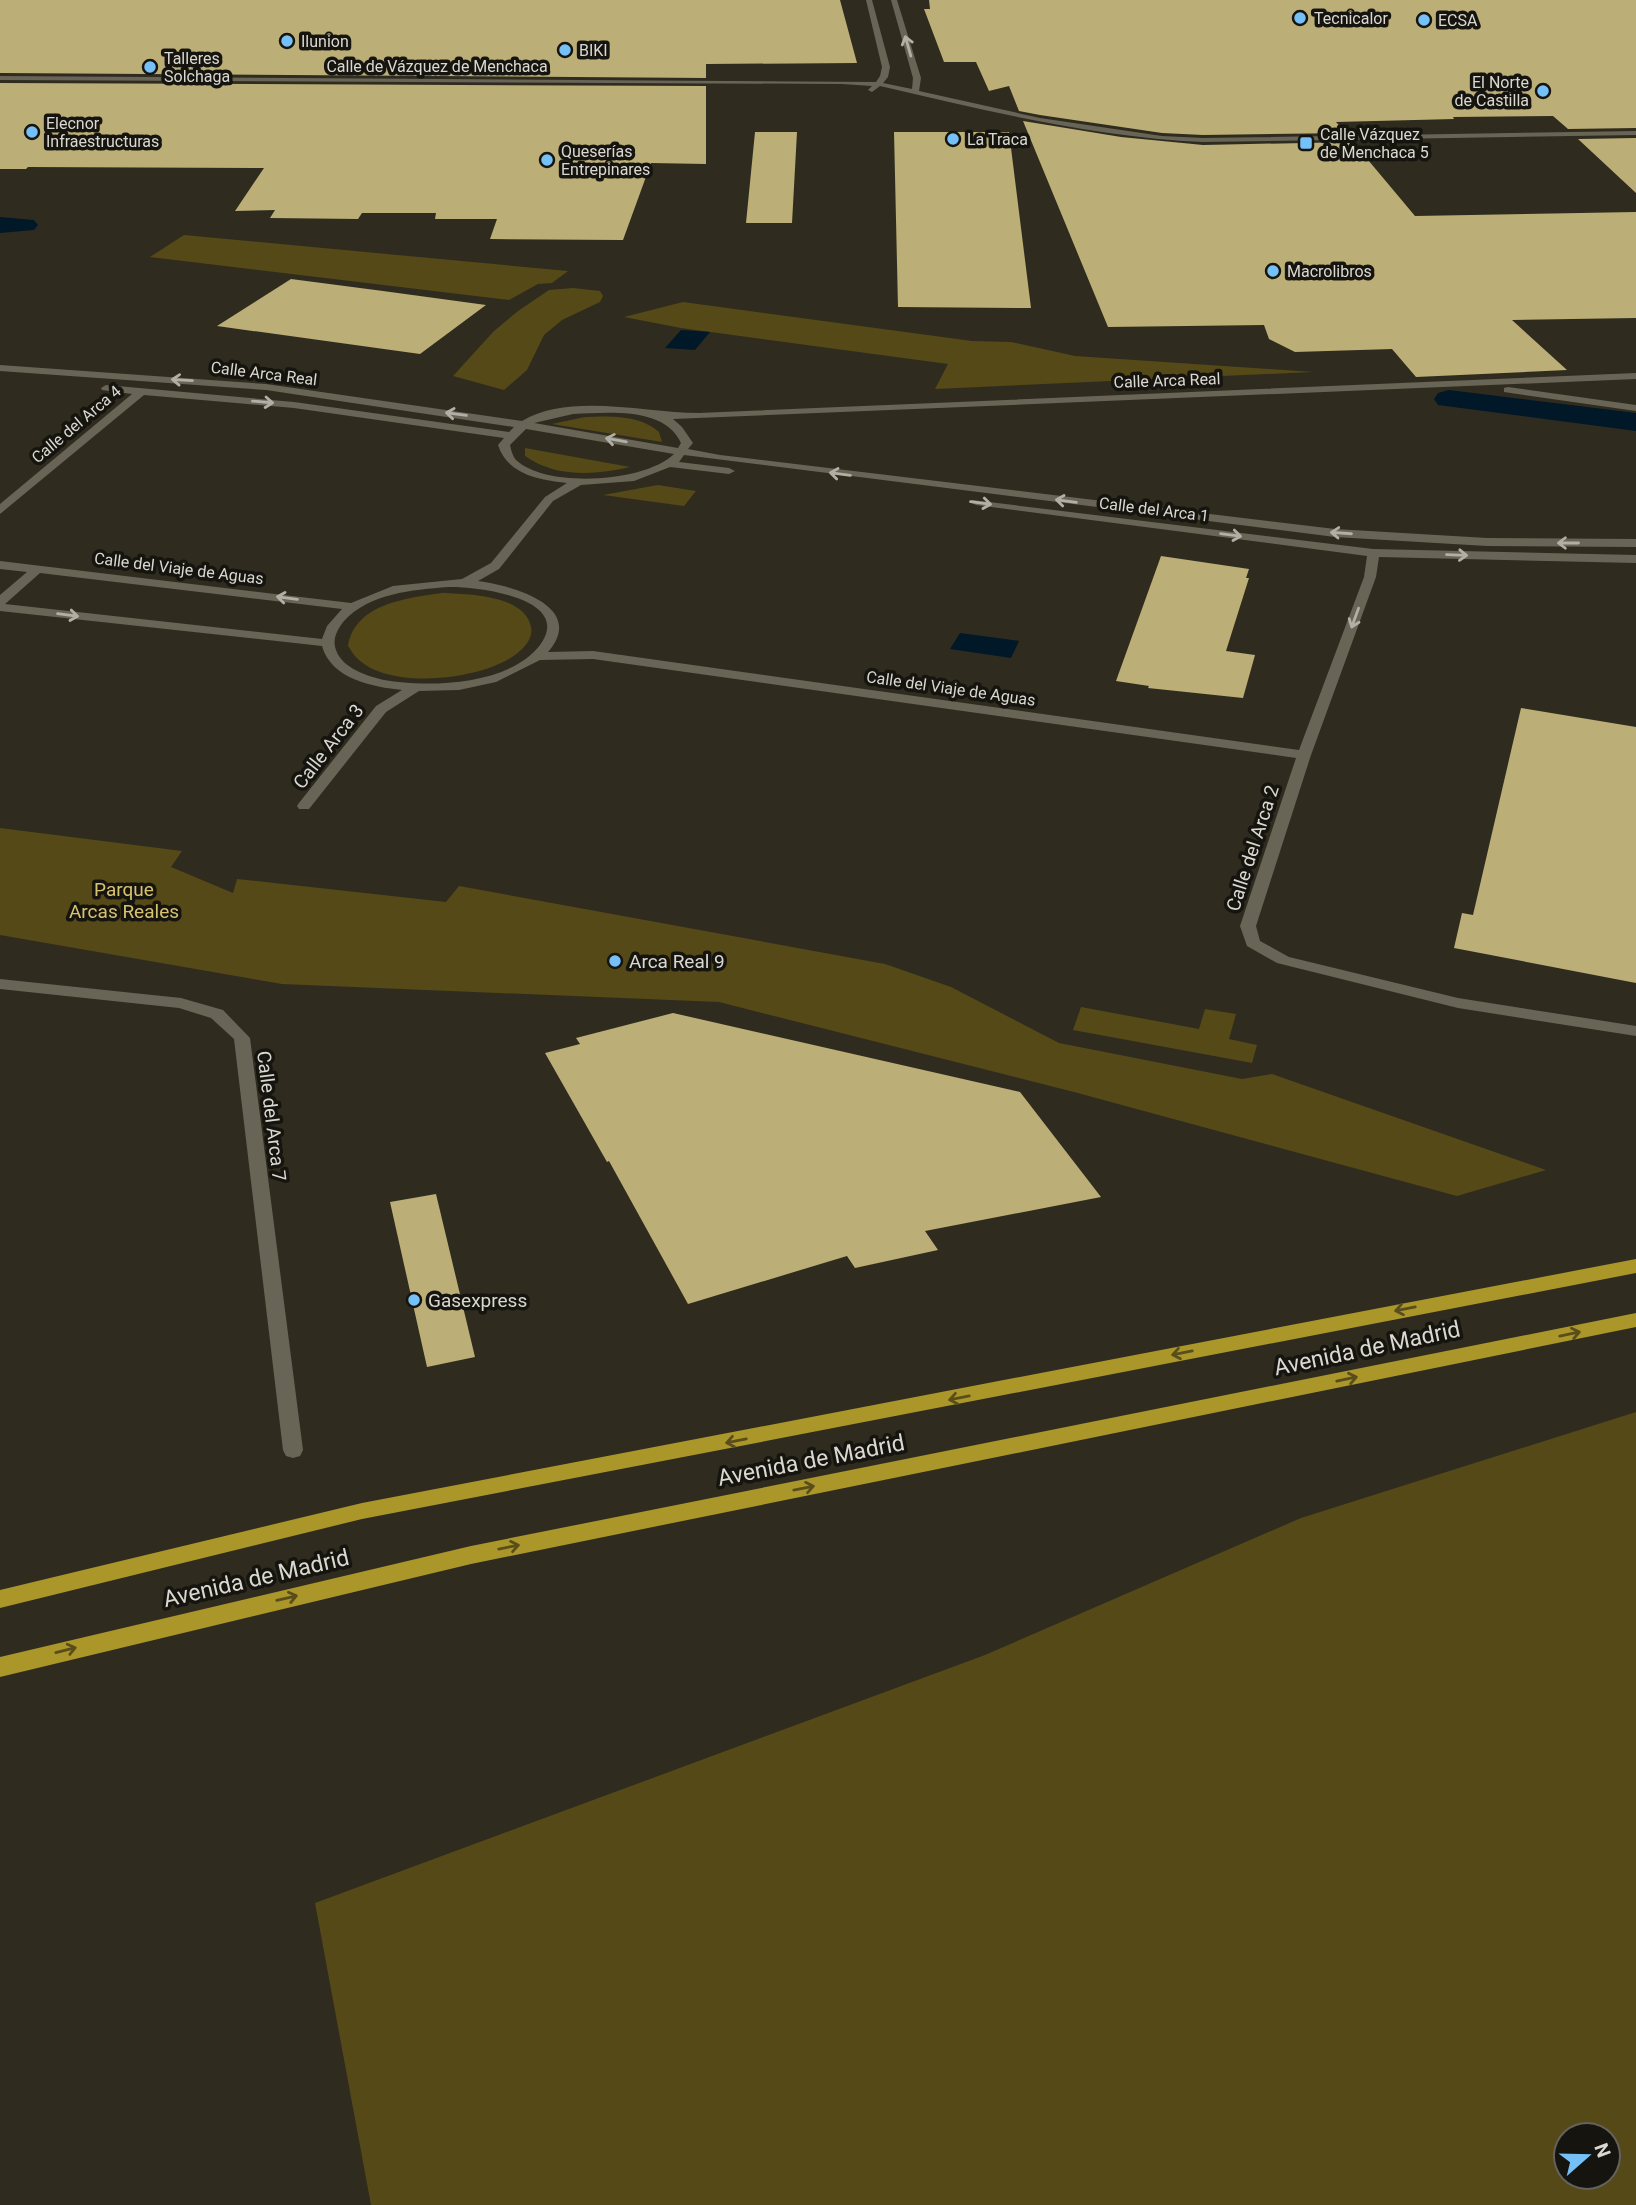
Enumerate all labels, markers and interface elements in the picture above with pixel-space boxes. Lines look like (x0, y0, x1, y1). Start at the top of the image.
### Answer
place label: Tecnicalor (1314, 9, 1388, 28)
marker: Tecnicalor (1292, 10, 1308, 26)
place label: ECSA (1438, 11, 1478, 30)
marker: ECSA (1416, 12, 1432, 28)
place label: Ilunion (301, 32, 349, 51)
marker: Ilunion (279, 33, 295, 49)
one-way arrow (900, 35, 913, 57)
place label: BIKI (579, 41, 608, 60)
marker: BIKI (557, 42, 573, 58)
place label: Talleres Solchaga (164, 49, 230, 86)
street label: Calle de Vázquez de Menchaca (326, 57, 548, 76)
marker: Talleres Solchaga (142, 59, 158, 75)
place label: El Norte de Castilla (1455, 73, 1529, 110)
marker: El Norte de Castilla (1535, 83, 1551, 99)
place label: Elecnor Infraestructuras (46, 114, 159, 151)
marker: Elecnor Infraestructuras (24, 124, 40, 140)
place label: Calle Vázquez de Menchaca 5 (1320, 125, 1429, 162)
place label: La Traca (967, 130, 1028, 149)
marker: La Traca (945, 131, 961, 147)
marker: Calle Vázquez de Menchaca 5 (1298, 135, 1314, 151)
place label: Queserías Entrepinares (561, 142, 650, 179)
marker: Queserías Entrepinares (539, 152, 555, 168)
place label: Macrolibros (1287, 262, 1372, 281)
marker: Macrolibros (1265, 263, 1281, 279)
street label: Calle Arca Real (210, 358, 318, 389)
street label: Calle Arca Real (1113, 369, 1221, 392)
one-way arrow (171, 374, 194, 387)
street label: Calle del Arca 4 (28, 382, 125, 467)
one-way arrow (252, 396, 274, 409)
one-way arrow (445, 407, 468, 420)
one-way arrow (605, 433, 628, 446)
one-way arrow (829, 467, 852, 480)
street label: Calle del Arca 1 (1098, 493, 1210, 526)
one-way arrow (1055, 494, 1078, 507)
one-way arrow (969, 497, 992, 510)
one-way arrow (1330, 526, 1352, 539)
one-way arrow (1219, 528, 1242, 541)
one-way arrow (1557, 536, 1580, 550)
street label: Calle del Viaje de Aguas (93, 549, 265, 588)
one-way arrow (1446, 549, 1469, 562)
one-way arrow (276, 592, 299, 605)
one-way arrow (1348, 607, 1361, 629)
one-way arrow (56, 608, 79, 621)
street label: Calle del Viaje de Aguas (865, 667, 1037, 710)
street label: Calle Arca 3 (288, 699, 369, 793)
street label: Calle del Arca 2 (1221, 782, 1284, 914)
park label: Parque Arcas Reales (69, 878, 179, 923)
place label: Arca Real 9 (629, 950, 725, 973)
marker: Arca Real 9 (607, 953, 623, 969)
street label: Calle del Arca 7 (252, 1050, 291, 1183)
place label: Gasexpress (428, 1289, 527, 1312)
marker: Gasexpress (406, 1292, 422, 1308)
one-way arrow (1394, 1303, 1417, 1317)
street label: Avenida de Madrid (1271, 1316, 1463, 1381)
one-way arrow (1558, 1326, 1581, 1340)
one-way arrow (1171, 1347, 1194, 1361)
one-way arrow (1335, 1372, 1358, 1386)
one-way arrow (948, 1391, 971, 1405)
street label: Avenida de Madrid (715, 1429, 907, 1492)
one-way arrow (725, 1435, 748, 1448)
one-way arrow (792, 1481, 815, 1495)
one-way arrow (497, 1540, 520, 1554)
street label: Avenida de Madrid (161, 1544, 352, 1613)
one-way arrow (276, 1591, 298, 1604)
one-way arrow (54, 1643, 77, 1656)
north arrow (1552, 2121, 1622, 2191)
text: N (1589, 2140, 1616, 2161)

